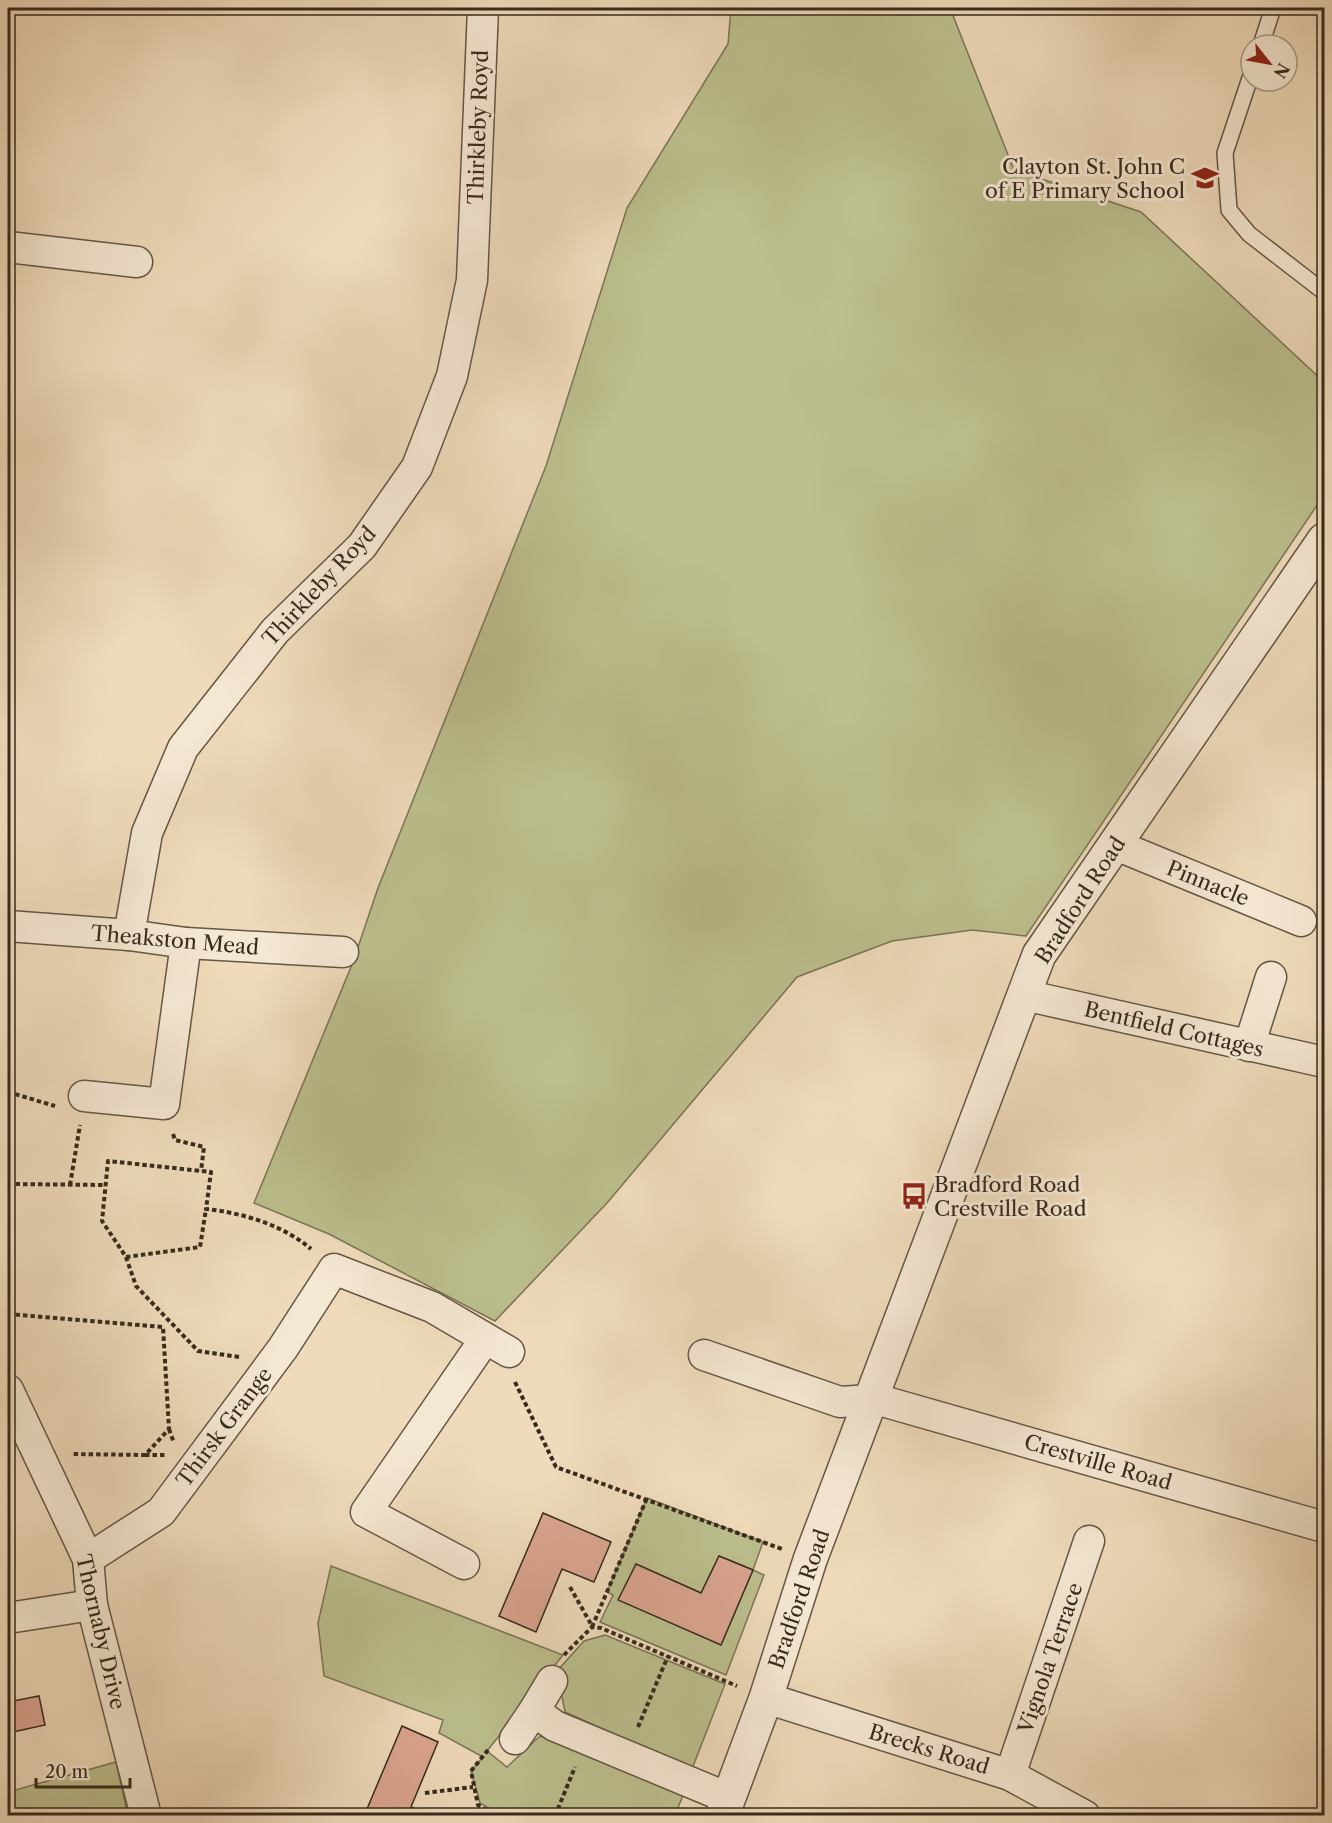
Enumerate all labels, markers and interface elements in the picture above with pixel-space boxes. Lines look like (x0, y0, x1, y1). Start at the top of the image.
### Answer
north arrow (1239, 33, 1299, 93)
street label: Thirkleby Royd (463, 49, 493, 205)
text: N (1270, 60, 1294, 82)
place label: Clayton St. John C of E Primary School (985, 154, 1185, 203)
school or university icon: Clayton St. John C of E Primary School (1190, 163, 1220, 193)
street label: Thirkleby Royd (257, 521, 381, 651)
street label: Bradford Road (1030, 832, 1130, 968)
street label: Pinnacle (1163, 855, 1253, 911)
street label: Theakston Mead (90, 920, 260, 960)
street label: Bentfield Cottages (1082, 996, 1266, 1062)
place label: Bradford Road Crestville Road (934, 1172, 1087, 1221)
bus stop icon: Bradford Road Crestville Road (899, 1181, 929, 1211)
street label: Thirsk Grange (171, 1362, 277, 1492)
street label: Crestville Road (1021, 1429, 1175, 1495)
street label: Bradford Road (763, 1526, 835, 1672)
street label: Thornaby Drive (71, 1552, 131, 1712)
street label: Vignola Terrace (1012, 1579, 1087, 1738)
street label: Brecks Road (866, 1719, 993, 1779)
scale bar (36, 1751, 130, 1789)
text: 20 m (45, 1761, 89, 1783)

